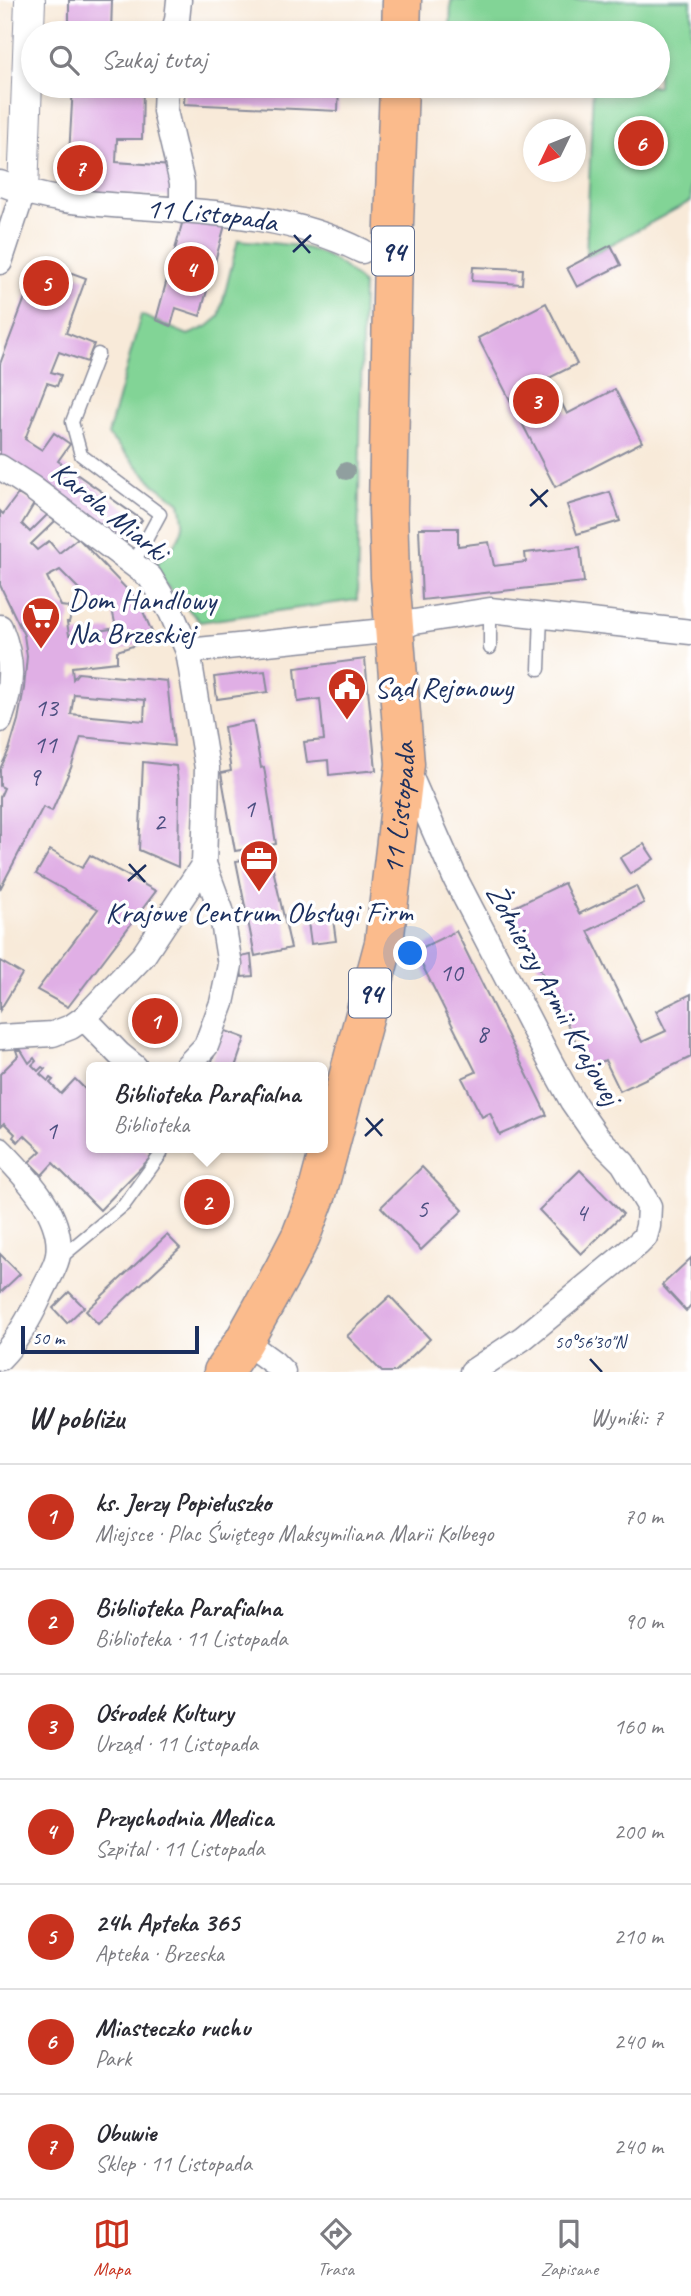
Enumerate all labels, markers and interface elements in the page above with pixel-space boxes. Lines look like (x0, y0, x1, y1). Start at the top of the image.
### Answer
search box (21, 21, 670, 98)
icon: search (45, 41, 83, 79)
text: Szukaj tutaj (101, 43, 207, 76)
pin: 6 (618, 117, 664, 169)
north arrow (523, 119, 586, 182)
pin: 7 (57, 142, 103, 194)
street label: 11 Listopada (145, 188, 283, 241)
road number: 94 (372, 226, 414, 276)
pin: 4 (168, 243, 214, 295)
pin: 5 (23, 257, 69, 309)
pin: 3 (513, 375, 559, 427)
street label: Karola Miarki (44, 452, 179, 572)
place label: Dom Handlowy Na Brzeskiej (68, 580, 219, 652)
supermarket icon: Dom Handlowy Na Brzeskiej (20, 595, 62, 650)
public building icon: Sąd Rejonowy (326, 666, 368, 721)
place label: Sąd Rejonowy (374, 668, 515, 706)
house number: 13 (34, 691, 60, 724)
house number: 11 (33, 728, 58, 761)
street label: 11 Listopada (373, 739, 424, 877)
house number: 9 (28, 760, 42, 793)
house number: 1 (243, 792, 256, 825)
house number: 2 (153, 805, 167, 838)
office icon: Krajowe Centrum Obsługi Firm (238, 838, 280, 893)
street label: Żołnierzy Armii Krajowej (478, 877, 632, 1114)
place label: Krajowe Centrum Obsługi Firm (105, 893, 414, 931)
your location (393, 936, 427, 970)
house number: 10 (439, 956, 465, 989)
road number: 94 (349, 968, 391, 1018)
pin: 1 (132, 995, 178, 1047)
house number: 8 (476, 1017, 490, 1050)
popup (86, 1062, 328, 1153)
text: Biblioteka Parafialna (114, 1077, 300, 1110)
text: Biblioteka (114, 1110, 189, 1139)
house number: 1 (45, 1114, 58, 1147)
pin: 2 (184, 1176, 230, 1228)
house number: 5 (416, 1192, 429, 1225)
house number: 4 (575, 1196, 589, 1229)
scale bar (21, 1323, 200, 1355)
text: 50 m (32, 1326, 64, 1350)
text: 50°56'30"N (555, 1331, 629, 1353)
text: W pobliżu (28, 1399, 124, 1437)
text: Wyniki: 7 (590, 1403, 663, 1432)
text: ks. Jerzy Popiełuszko (95, 1486, 271, 1519)
text: 1 (46, 1502, 56, 1531)
text: 70 m (624, 1502, 663, 1531)
text: Miejsce · Plac Świętego Maksymiliana Marii Kolbego (95, 1519, 493, 1548)
text: Biblioteka Parafialna (95, 1591, 282, 1624)
text: 2 (46, 1607, 56, 1636)
text: 90 m (624, 1607, 663, 1636)
text: Biblioteka · 11 Listopada (95, 1624, 287, 1653)
text: Ośrodek Kultury (95, 1696, 233, 1729)
text: 3 (46, 1712, 56, 1741)
text: 160 m (614, 1712, 663, 1741)
text: Urząd · 11 Listopada (95, 1729, 258, 1758)
text: Przychodnia Medica (95, 1801, 273, 1834)
text: 4 (46, 1817, 56, 1846)
text: 200 m (614, 1817, 663, 1846)
text: Szpital · 11 Listopada (95, 1834, 264, 1863)
text: 24h Apteka 365 (95, 1906, 239, 1939)
text: 5 (46, 1922, 56, 1951)
text: 210 m (614, 1922, 663, 1951)
text: Apteka · Brzeska (95, 1939, 224, 1968)
text: Miasteczko ruchu (95, 2011, 250, 2044)
text: 6 (46, 2027, 56, 2056)
text: 240 m (614, 2027, 663, 2056)
text: Park (95, 2044, 131, 2073)
text: Obuwie (95, 2116, 156, 2149)
text: 7 (46, 2132, 56, 2161)
text: 240 m (614, 2132, 663, 2161)
text: Sklep · 11 Listopada (95, 2149, 252, 2178)
tab: Mapa (93, 2215, 131, 2281)
tab: Trasa (317, 2215, 355, 2281)
tab: Zapisane (540, 2215, 598, 2281)

